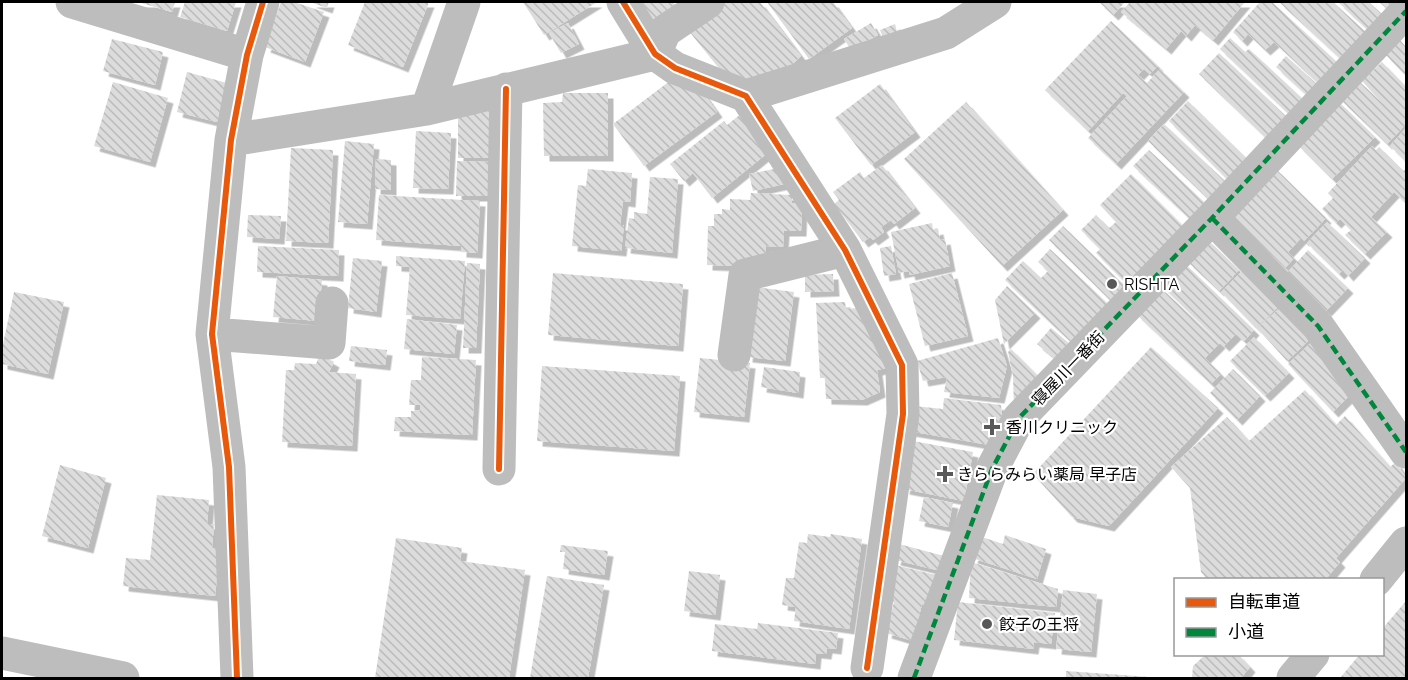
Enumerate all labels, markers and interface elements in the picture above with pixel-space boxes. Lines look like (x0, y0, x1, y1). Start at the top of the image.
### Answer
place label: RISHTA (1124, 275, 1180, 294)
marker: RISHTA (1105, 277, 1119, 291)
street label: 寝屋川一番街 (1028, 327, 1109, 409)
marker: 香川クリニック (983, 418, 1001, 436)
place label: 香川クリニック (1006, 418, 1118, 437)
place label: きららみらい薬局 早子店 (957, 465, 1137, 484)
marker: きららみらい薬局 早子店 (938, 467, 952, 481)
legend (1174, 578, 1384, 656)
text: 自転車道 (1228, 591, 1300, 612)
place label: 餃子の王将 (999, 615, 1079, 634)
marker: 餃子の王将 (980, 617, 994, 631)
text: 小道 (1228, 621, 1264, 642)

